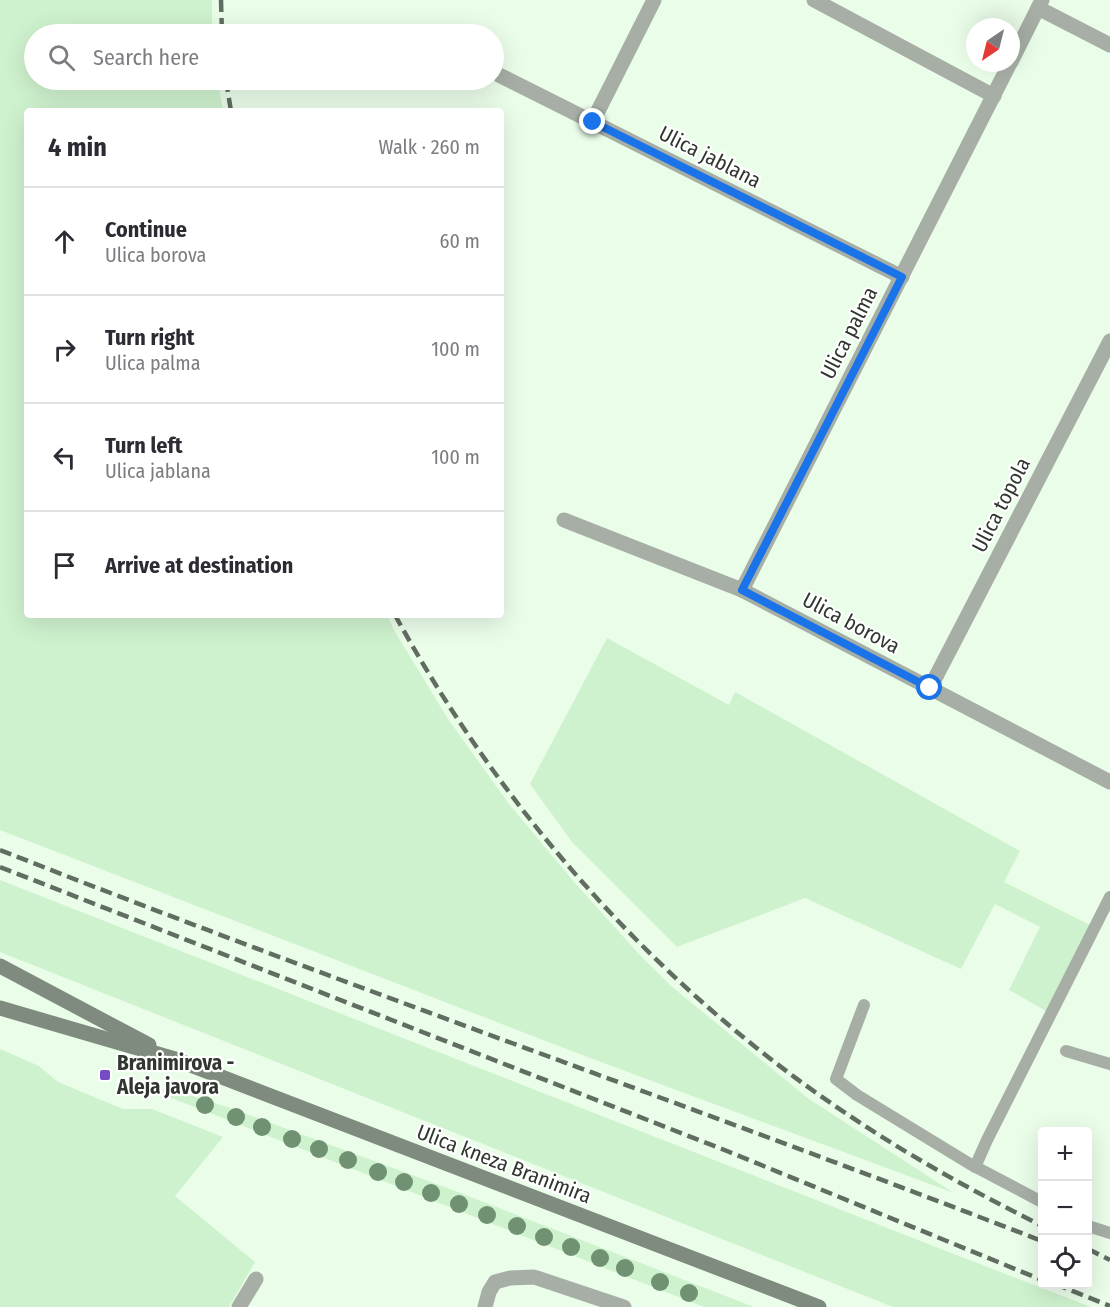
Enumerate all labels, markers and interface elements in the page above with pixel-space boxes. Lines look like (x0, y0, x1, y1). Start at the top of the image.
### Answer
north arrow (966, 18, 1020, 72)
search box (24, 24, 504, 90)
icon: search (45, 41, 78, 74)
text: Search here (93, 44, 199, 71)
route end (579, 108, 605, 134)
street label: Ulica jablana (655, 120, 765, 194)
text: 4 min (48, 132, 107, 163)
text: Walk · 260 m (379, 135, 480, 159)
text: Continue (105, 216, 187, 243)
icon: ahead (48, 225, 81, 258)
text: 60 m (440, 229, 480, 253)
text: Ulica borova (105, 243, 206, 267)
street label: Ulica palma (815, 282, 883, 384)
text: Turn right (105, 324, 194, 351)
icon: right (48, 333, 81, 366)
text: 100 m (431, 337, 480, 361)
text: Ulica palma (105, 351, 200, 375)
text: Turn left (105, 432, 183, 459)
icon: left (48, 441, 81, 474)
text: 100 m (431, 445, 480, 469)
street label: Ulica topola (966, 453, 1036, 557)
text: Ulica jablana (105, 459, 211, 483)
icon: arrive (48, 549, 81, 582)
text: Arrive at destination (105, 552, 293, 579)
street label: Ulica borova (798, 587, 904, 659)
route start (916, 674, 942, 700)
place label: Branimirova - Aleja javora (116, 1050, 235, 1100)
marker: Branimirova - Aleja javora (98, 1068, 112, 1082)
street label: Ulica kneza Branimira (413, 1119, 595, 1209)
map controls (1038, 1127, 1092, 1289)
button: + (1038, 1127, 1092, 1181)
button: − (1038, 1181, 1092, 1235)
button: locate (1038, 1235, 1092, 1289)

